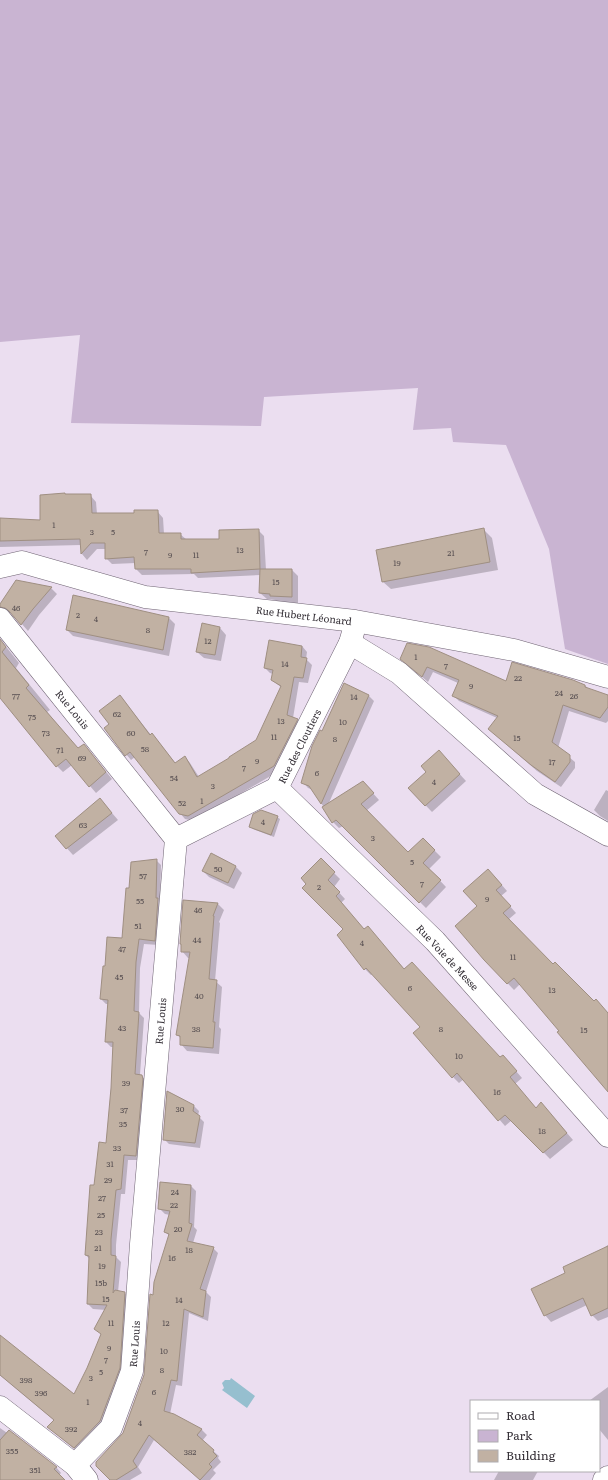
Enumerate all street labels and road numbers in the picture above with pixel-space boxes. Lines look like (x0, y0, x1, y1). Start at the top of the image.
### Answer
street label: Rue Hubert Léonard (255, 602, 353, 628)
street label: Rue Louis (52, 686, 94, 732)
street label: Rue des Cloutiers (274, 706, 324, 786)
street label: Rue Voie de Messe (413, 921, 483, 993)
street label: Rue Louis (150, 997, 170, 1045)
street label: Rue Louis (125, 1320, 143, 1368)

